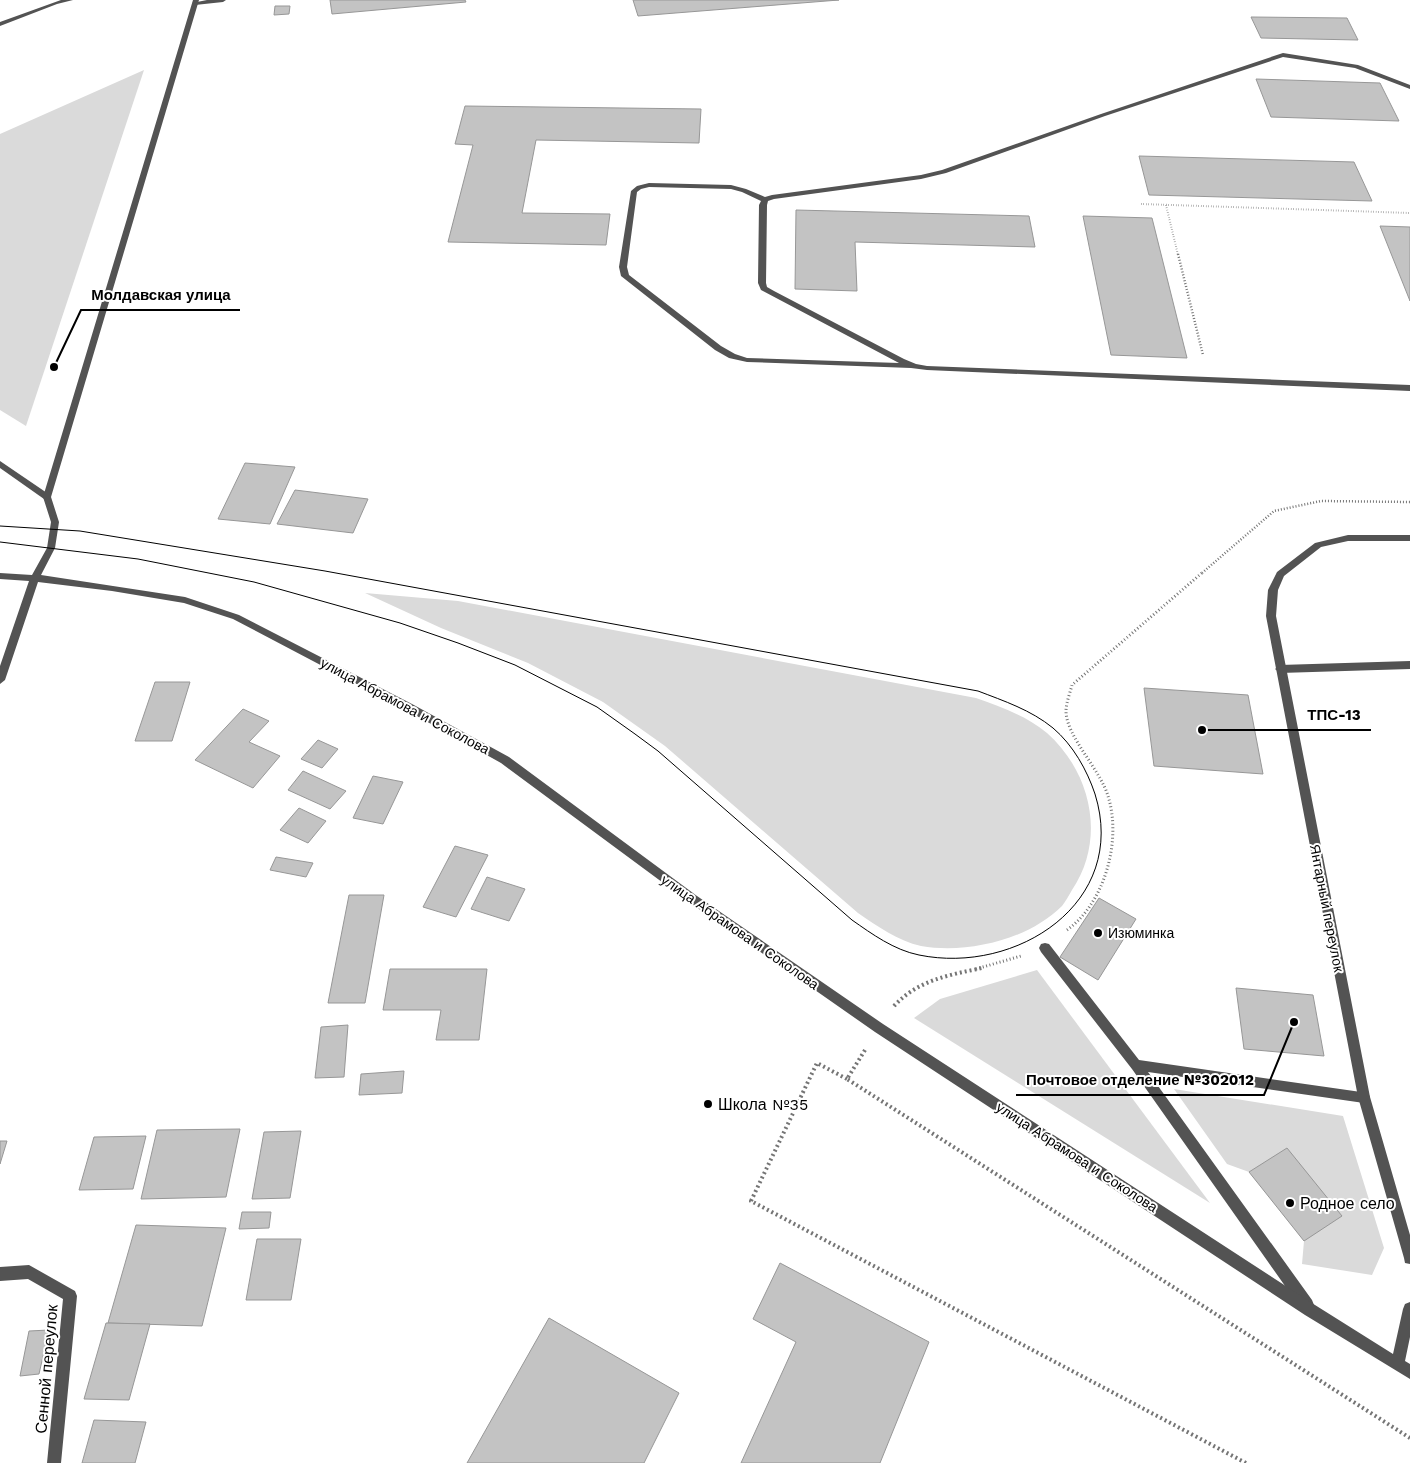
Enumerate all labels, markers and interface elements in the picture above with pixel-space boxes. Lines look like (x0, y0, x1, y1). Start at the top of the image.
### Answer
callout: Молдавская улица (81, 280, 240, 310)
text: Молдавская улица (91, 286, 231, 304)
street label: улица Абрамова и Соколова (318, 655, 492, 757)
callout: ТПС-13 (1297, 700, 1371, 730)
text: ТПС-13 (1307, 706, 1361, 724)
street label: Янтарный переулок (1307, 843, 1347, 974)
street label: улица Абрамова и Соколова (658, 871, 822, 993)
place label: Изюминка (1108, 925, 1174, 941)
marker: Изюминка (1092, 927, 1104, 939)
callout: Почтовое отделение №302012 (1016, 1065, 1264, 1095)
text: Почтовое отделение №302012 (1026, 1071, 1254, 1089)
place label: Школа №35 (718, 1095, 808, 1114)
marker: Школа №35 (702, 1098, 714, 1110)
street label: улица Абрамова и Соколова (993, 1099, 1161, 1215)
place label: Родное село (1300, 1194, 1395, 1213)
marker: Родное село (1284, 1197, 1296, 1209)
street label: Сенной переулок (31, 1303, 62, 1434)

